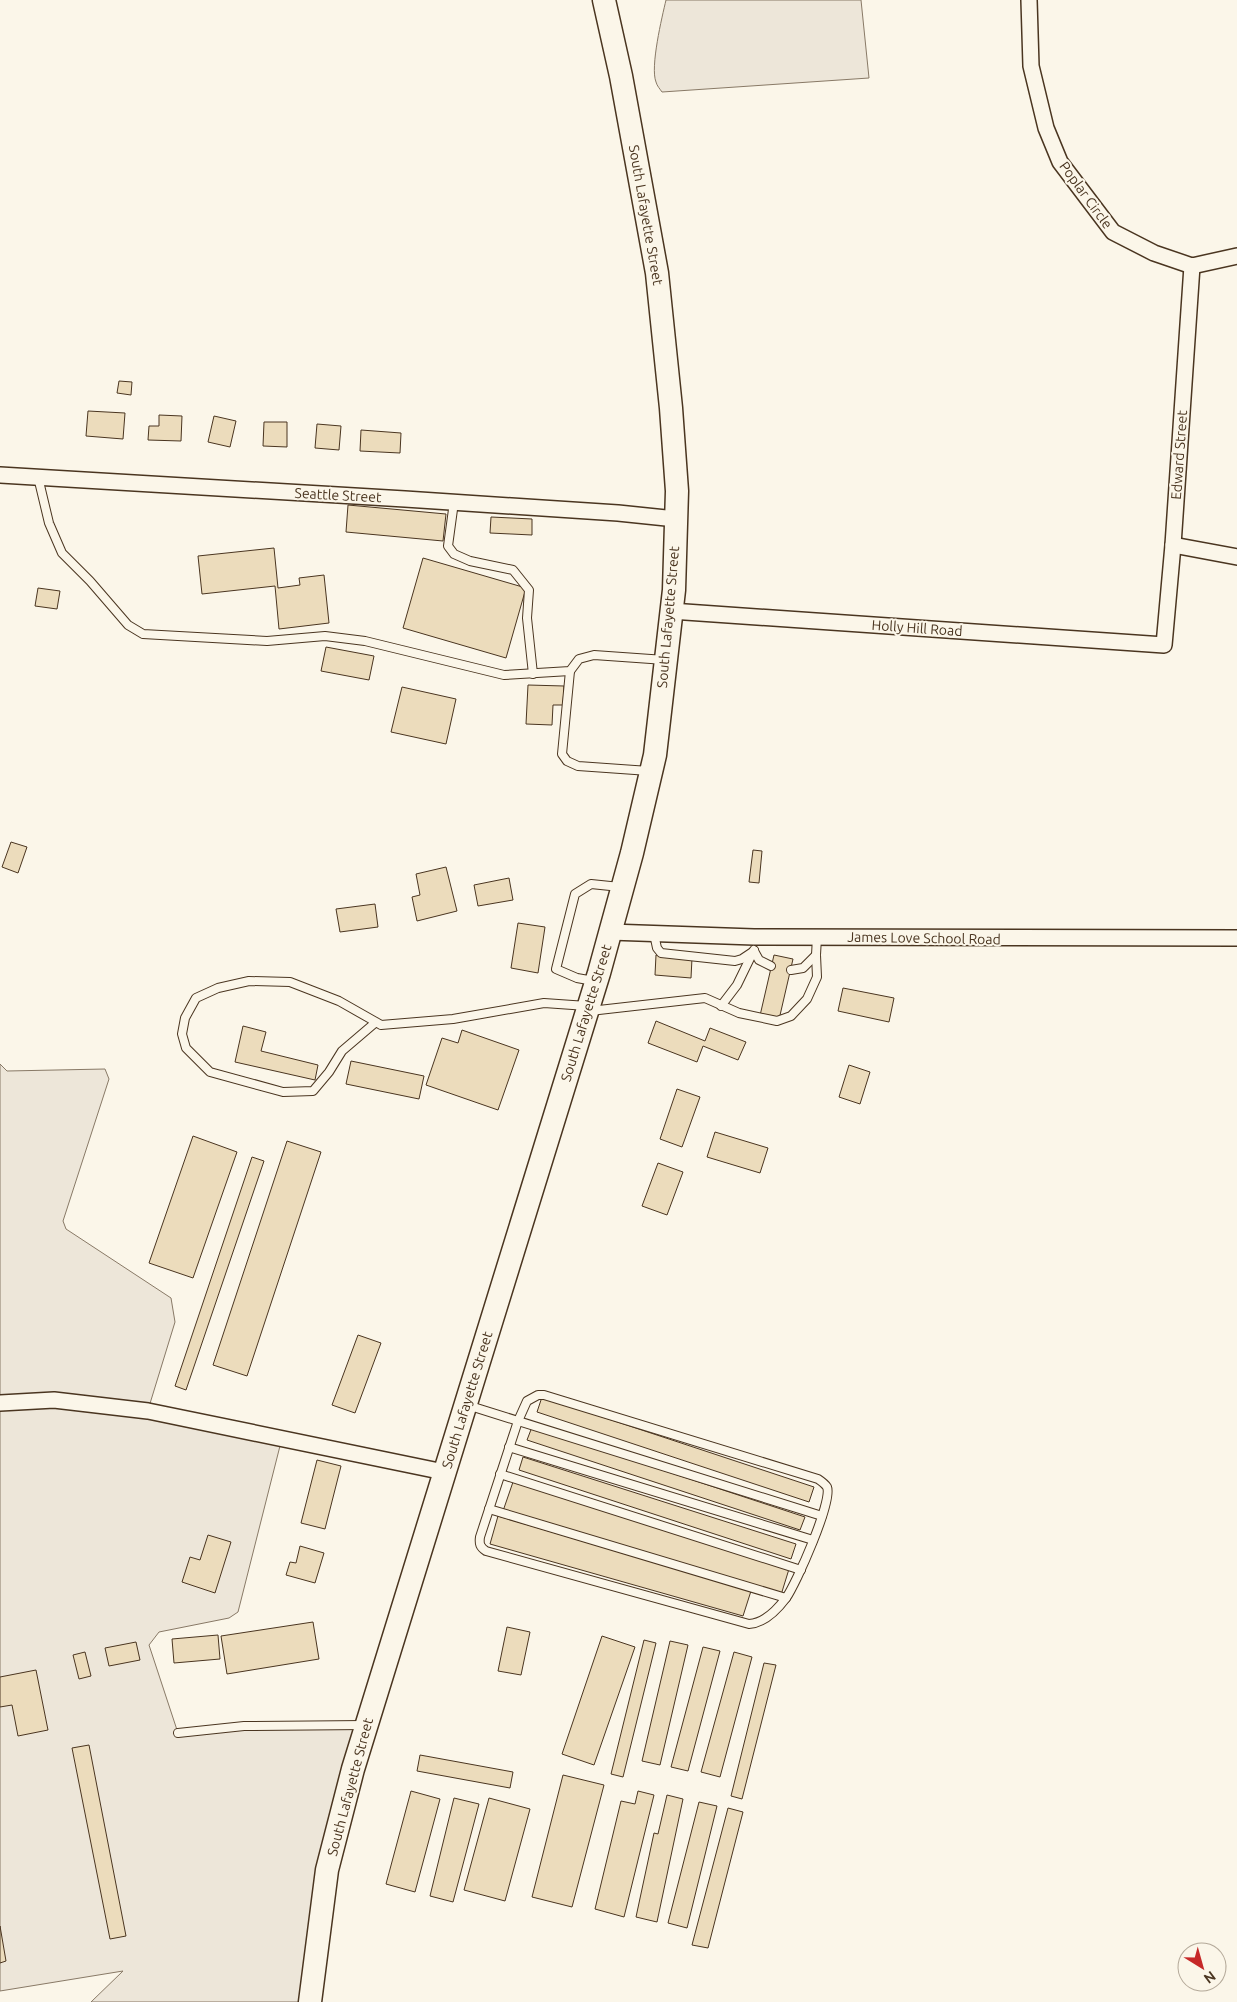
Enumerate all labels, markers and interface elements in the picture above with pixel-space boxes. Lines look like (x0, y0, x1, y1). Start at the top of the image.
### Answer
street label: South Lafayette Street (626, 143, 666, 287)
street label: Poplar Circle (1056, 158, 1116, 232)
street label: Edward Street (1168, 409, 1190, 500)
street label: Seattle Street (294, 485, 382, 505)
street label: South Lafayette Street (654, 545, 682, 689)
street label: Holly Hill Road (871, 617, 963, 639)
street label: James Love School Road (847, 929, 1001, 947)
street label: South Lafayette Street (558, 942, 615, 1083)
street label: South Lafayette Street (439, 1329, 496, 1470)
street label: South Lafayette Street (324, 1716, 376, 1858)
north arrow (1177, 1942, 1227, 1992)
text: N (1201, 1968, 1219, 1987)

